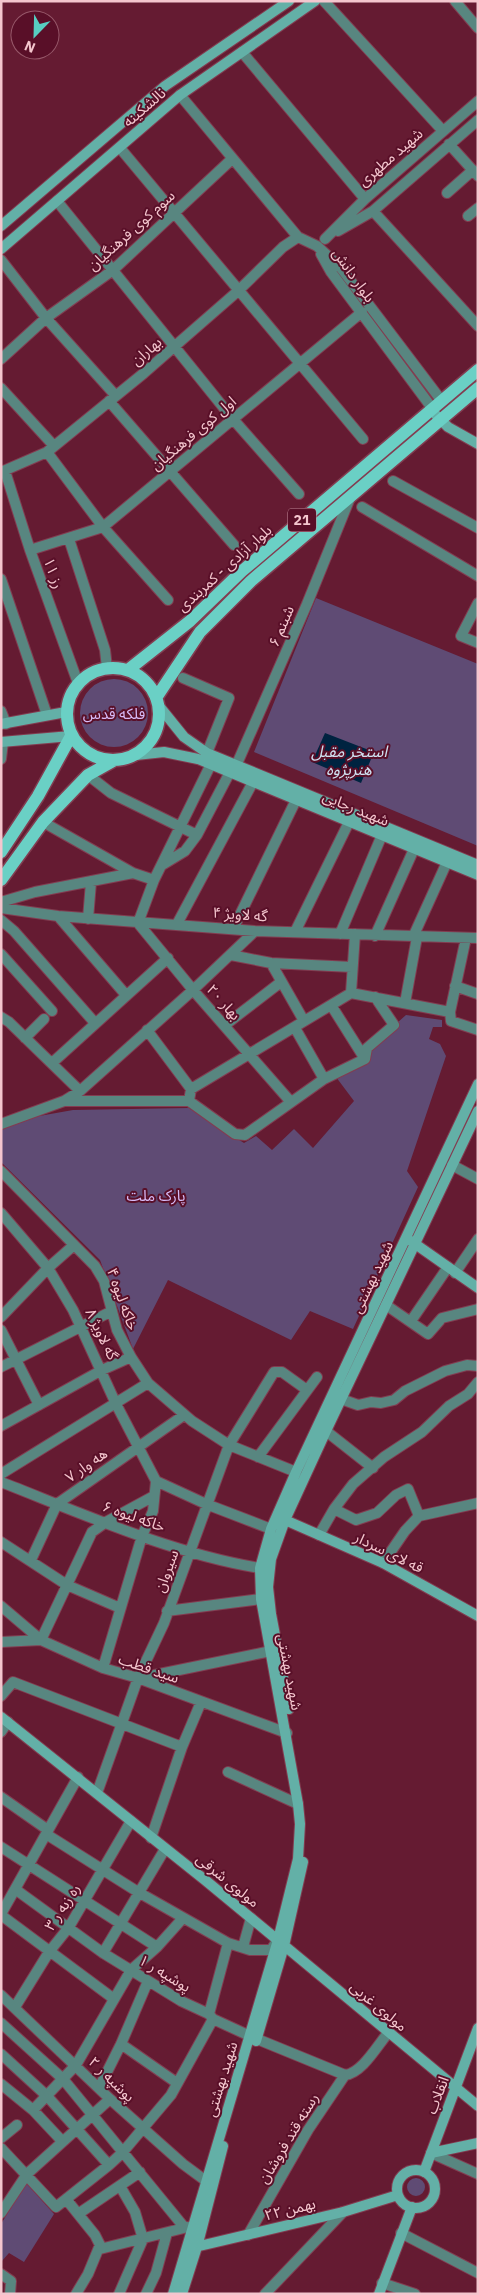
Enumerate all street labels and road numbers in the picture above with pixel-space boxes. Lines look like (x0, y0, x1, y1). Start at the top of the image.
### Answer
street label: نالشکینه (119, 83, 169, 131)
street label: شهید مطهری (354, 123, 427, 190)
street label: سوم کوی فرهنگیان (83, 185, 180, 276)
street label: بلوار دانش (328, 244, 380, 306)
street label: بهاران (127, 332, 165, 370)
street label: اول کوی فرهنگیان (146, 392, 240, 474)
road number: 21 (288, 508, 316, 532)
street label: بلوار آزادی - کمربندی (173, 520, 275, 616)
street label: رز ۱۱ (40, 555, 68, 591)
street label: شبنم ۶ (264, 602, 300, 650)
street label: شهید رجایی (320, 786, 392, 830)
street label: گه لاویژ ۴ (212, 903, 269, 925)
street label: بهار ۲۰ (203, 980, 245, 1024)
street label: شهید بهشتی (347, 1238, 397, 1316)
street label: خاکه لیوه ۴ (103, 1265, 143, 1333)
street label: گه لاویژ ۸ (81, 1305, 123, 1364)
street label: هه وار ۷ (61, 1444, 111, 1486)
street label: خاکه لیوه ۶ (100, 1496, 168, 1536)
street label: قه لای سردار (350, 1527, 427, 1577)
street label: سیروان (150, 1547, 183, 1595)
street label: شهید بهشتی (273, 1632, 307, 1712)
street label: سید قطب (116, 1649, 182, 1687)
street label: مولوی شرقی (193, 1849, 263, 1911)
street label: ره زبه ر ۳ (40, 1880, 84, 1934)
street label: ۱ پوشپه ر (135, 1950, 194, 1997)
street label: مولوی غربی (346, 1977, 412, 2035)
street label: شهید بهشتی (201, 2039, 241, 2119)
street label: پوشپه ر ۲ (84, 2052, 139, 2107)
street label: انقلاب (421, 2073, 453, 2117)
street label: رسته قند فروشان (253, 2089, 323, 2187)
street label: ۲۲ بهمن (262, 2193, 318, 2225)

